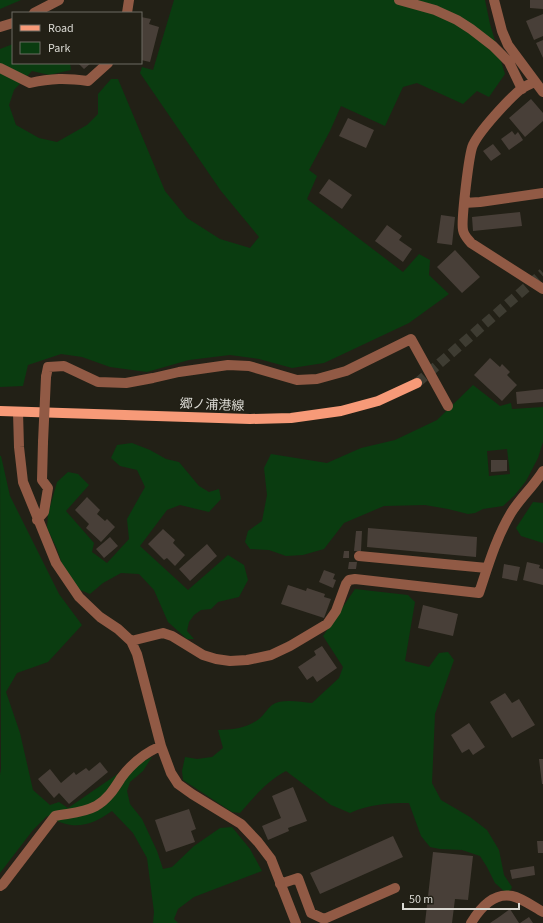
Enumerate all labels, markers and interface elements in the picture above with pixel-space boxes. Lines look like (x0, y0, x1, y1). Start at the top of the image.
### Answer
legend (12, 12, 142, 64)
text: Road (48, 20, 74, 37)
text: Park (48, 40, 70, 57)
street label: 郷ノ浦港線 (179, 395, 245, 415)
scale bar (403, 885, 519, 911)
text: 50 m (409, 891, 433, 908)

